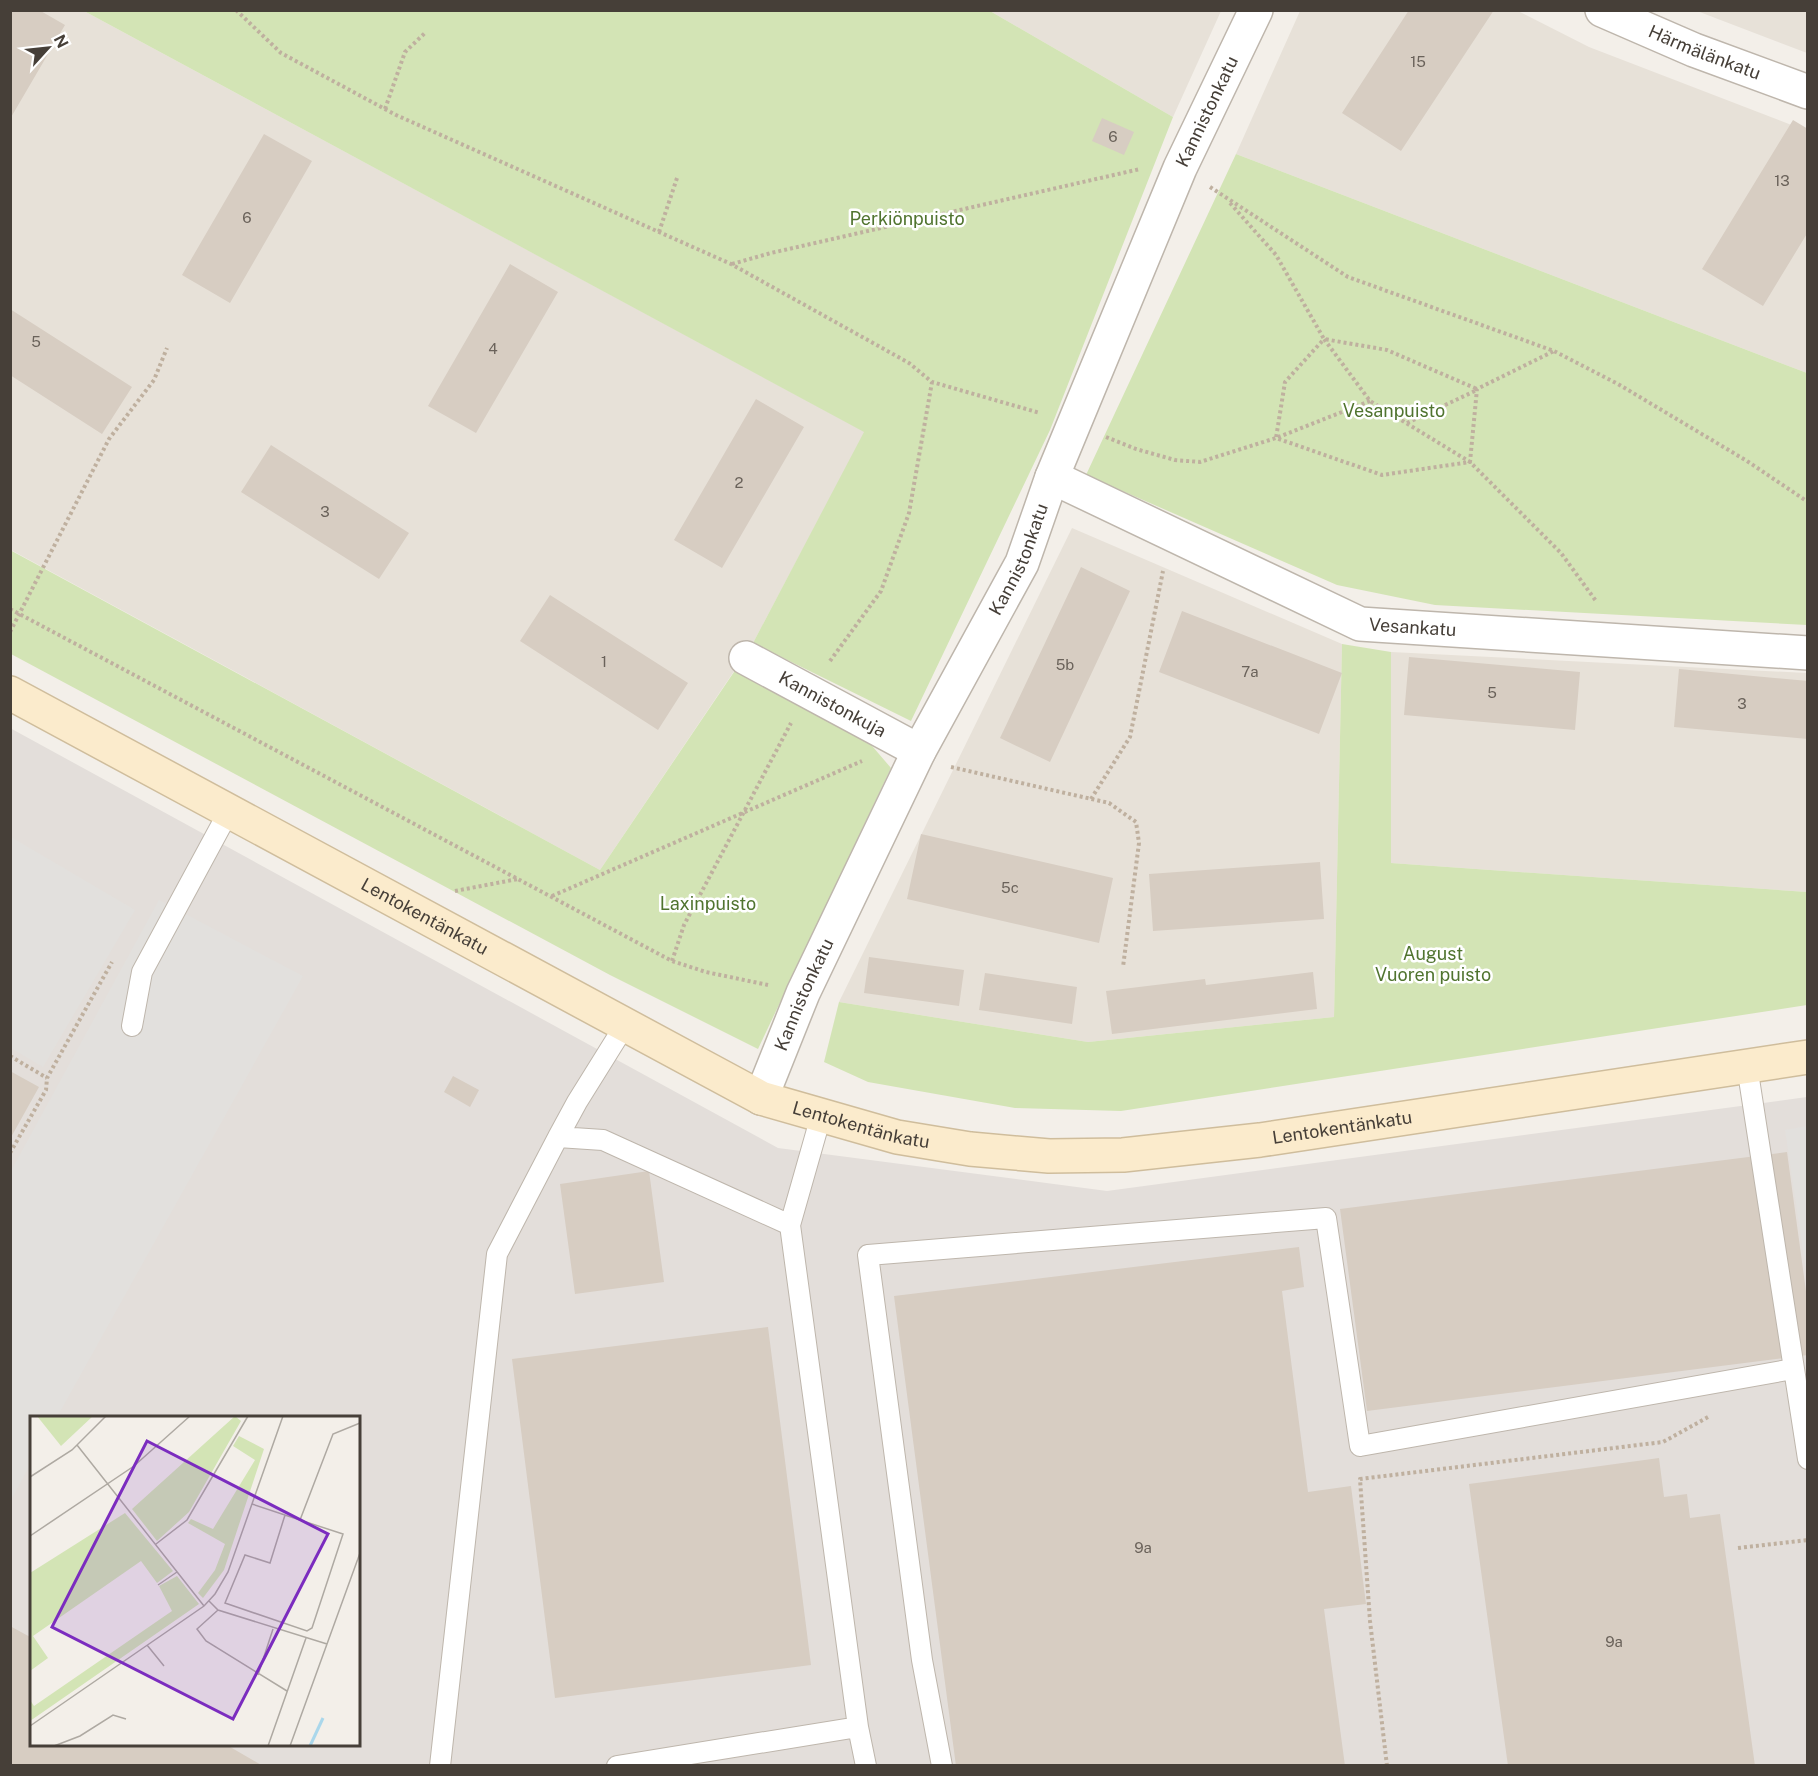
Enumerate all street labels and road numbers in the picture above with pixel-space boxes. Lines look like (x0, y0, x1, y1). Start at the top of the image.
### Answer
street label: Härmälänkatu (1645, 20, 1764, 84)
street label: Kannistonkatu (1171, 53, 1242, 170)
street label: Kannistonkatu (984, 500, 1052, 619)
street label: Vesankatu (1368, 614, 1457, 640)
street label: Kannistonkuja (775, 667, 890, 741)
street label: Lentokentänkatu (358, 873, 492, 959)
street label: Kannistonkatu (770, 935, 838, 1054)
street label: Lentokentänkatu (790, 1097, 931, 1152)
street label: Lentokentänkatu (1271, 1106, 1414, 1148)

